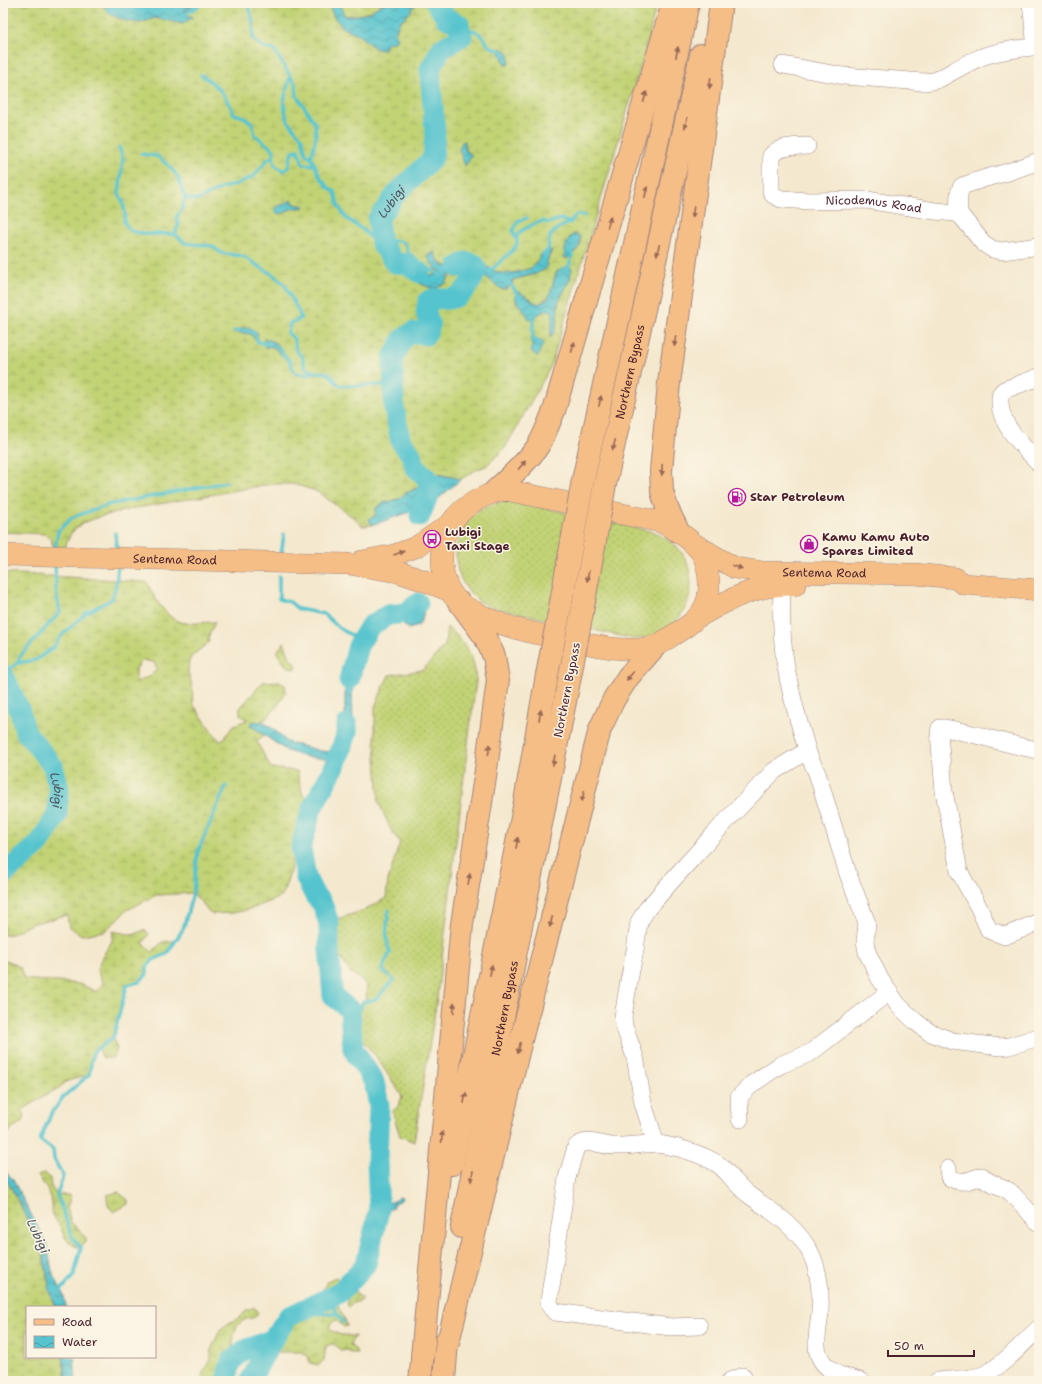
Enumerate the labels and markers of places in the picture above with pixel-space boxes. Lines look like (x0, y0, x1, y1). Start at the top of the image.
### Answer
fuel station icon: Star Petroleum (727, 487, 747, 507)
place label: Star Petroleum (750, 489, 845, 505)
place label: Lubigi Taxi Stage (445, 524, 510, 554)
bus stop icon: Lubigi Taxi Stage (422, 529, 442, 549)
place label: Kamu Kamu Auto Spares Limited (822, 529, 930, 559)
shop icon: Kamu Kamu Auto Spares Limited (799, 534, 819, 554)

